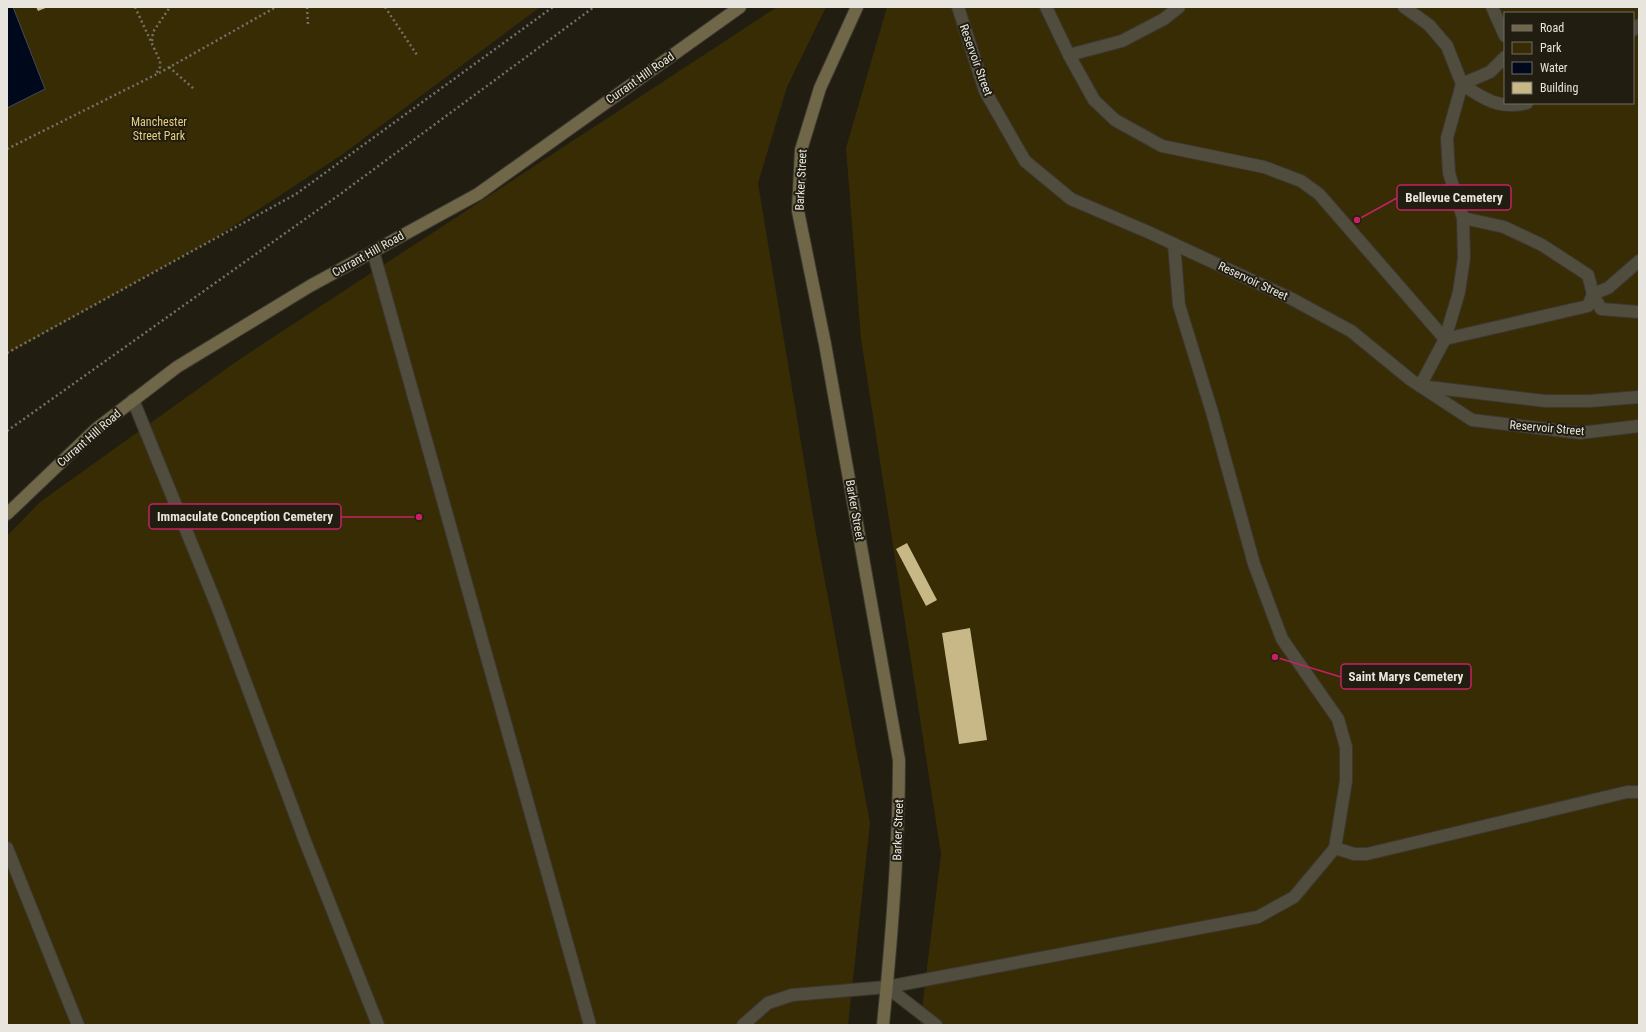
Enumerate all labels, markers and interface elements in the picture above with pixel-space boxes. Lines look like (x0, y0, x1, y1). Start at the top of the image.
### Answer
legend (1504, 12, 1634, 104)
text: Road (1540, 21, 1564, 35)
street label: Reservoir Street (957, 22, 996, 98)
text: Park (1540, 41, 1562, 55)
street label: Currant Hill Road (603, 49, 677, 107)
text: Water (1540, 61, 1568, 75)
text: Building (1540, 81, 1578, 95)
park label: Manchester Street Park (131, 115, 187, 143)
street label: Barker Street (792, 149, 810, 211)
callout: Bellevue Cemetery (1397, 185, 1511, 210)
text: Bellevue Cemetery (1405, 190, 1503, 205)
street label: Currant Hill Road (330, 228, 406, 280)
street label: Reservoir Street (1216, 259, 1290, 303)
street label: Currant Hill Road (54, 406, 124, 470)
street label: Reservoir Street (1509, 418, 1586, 438)
street label: Barker Street (843, 479, 867, 542)
callout: Immaculate Conception Cemetery (149, 504, 341, 529)
text: Immaculate Conception Cemetery (157, 509, 333, 524)
callout: Saint Marys Cemetery (1341, 664, 1471, 689)
text: Saint Marys Cemetery (1349, 669, 1464, 684)
street label: Barker Street (890, 799, 906, 861)

